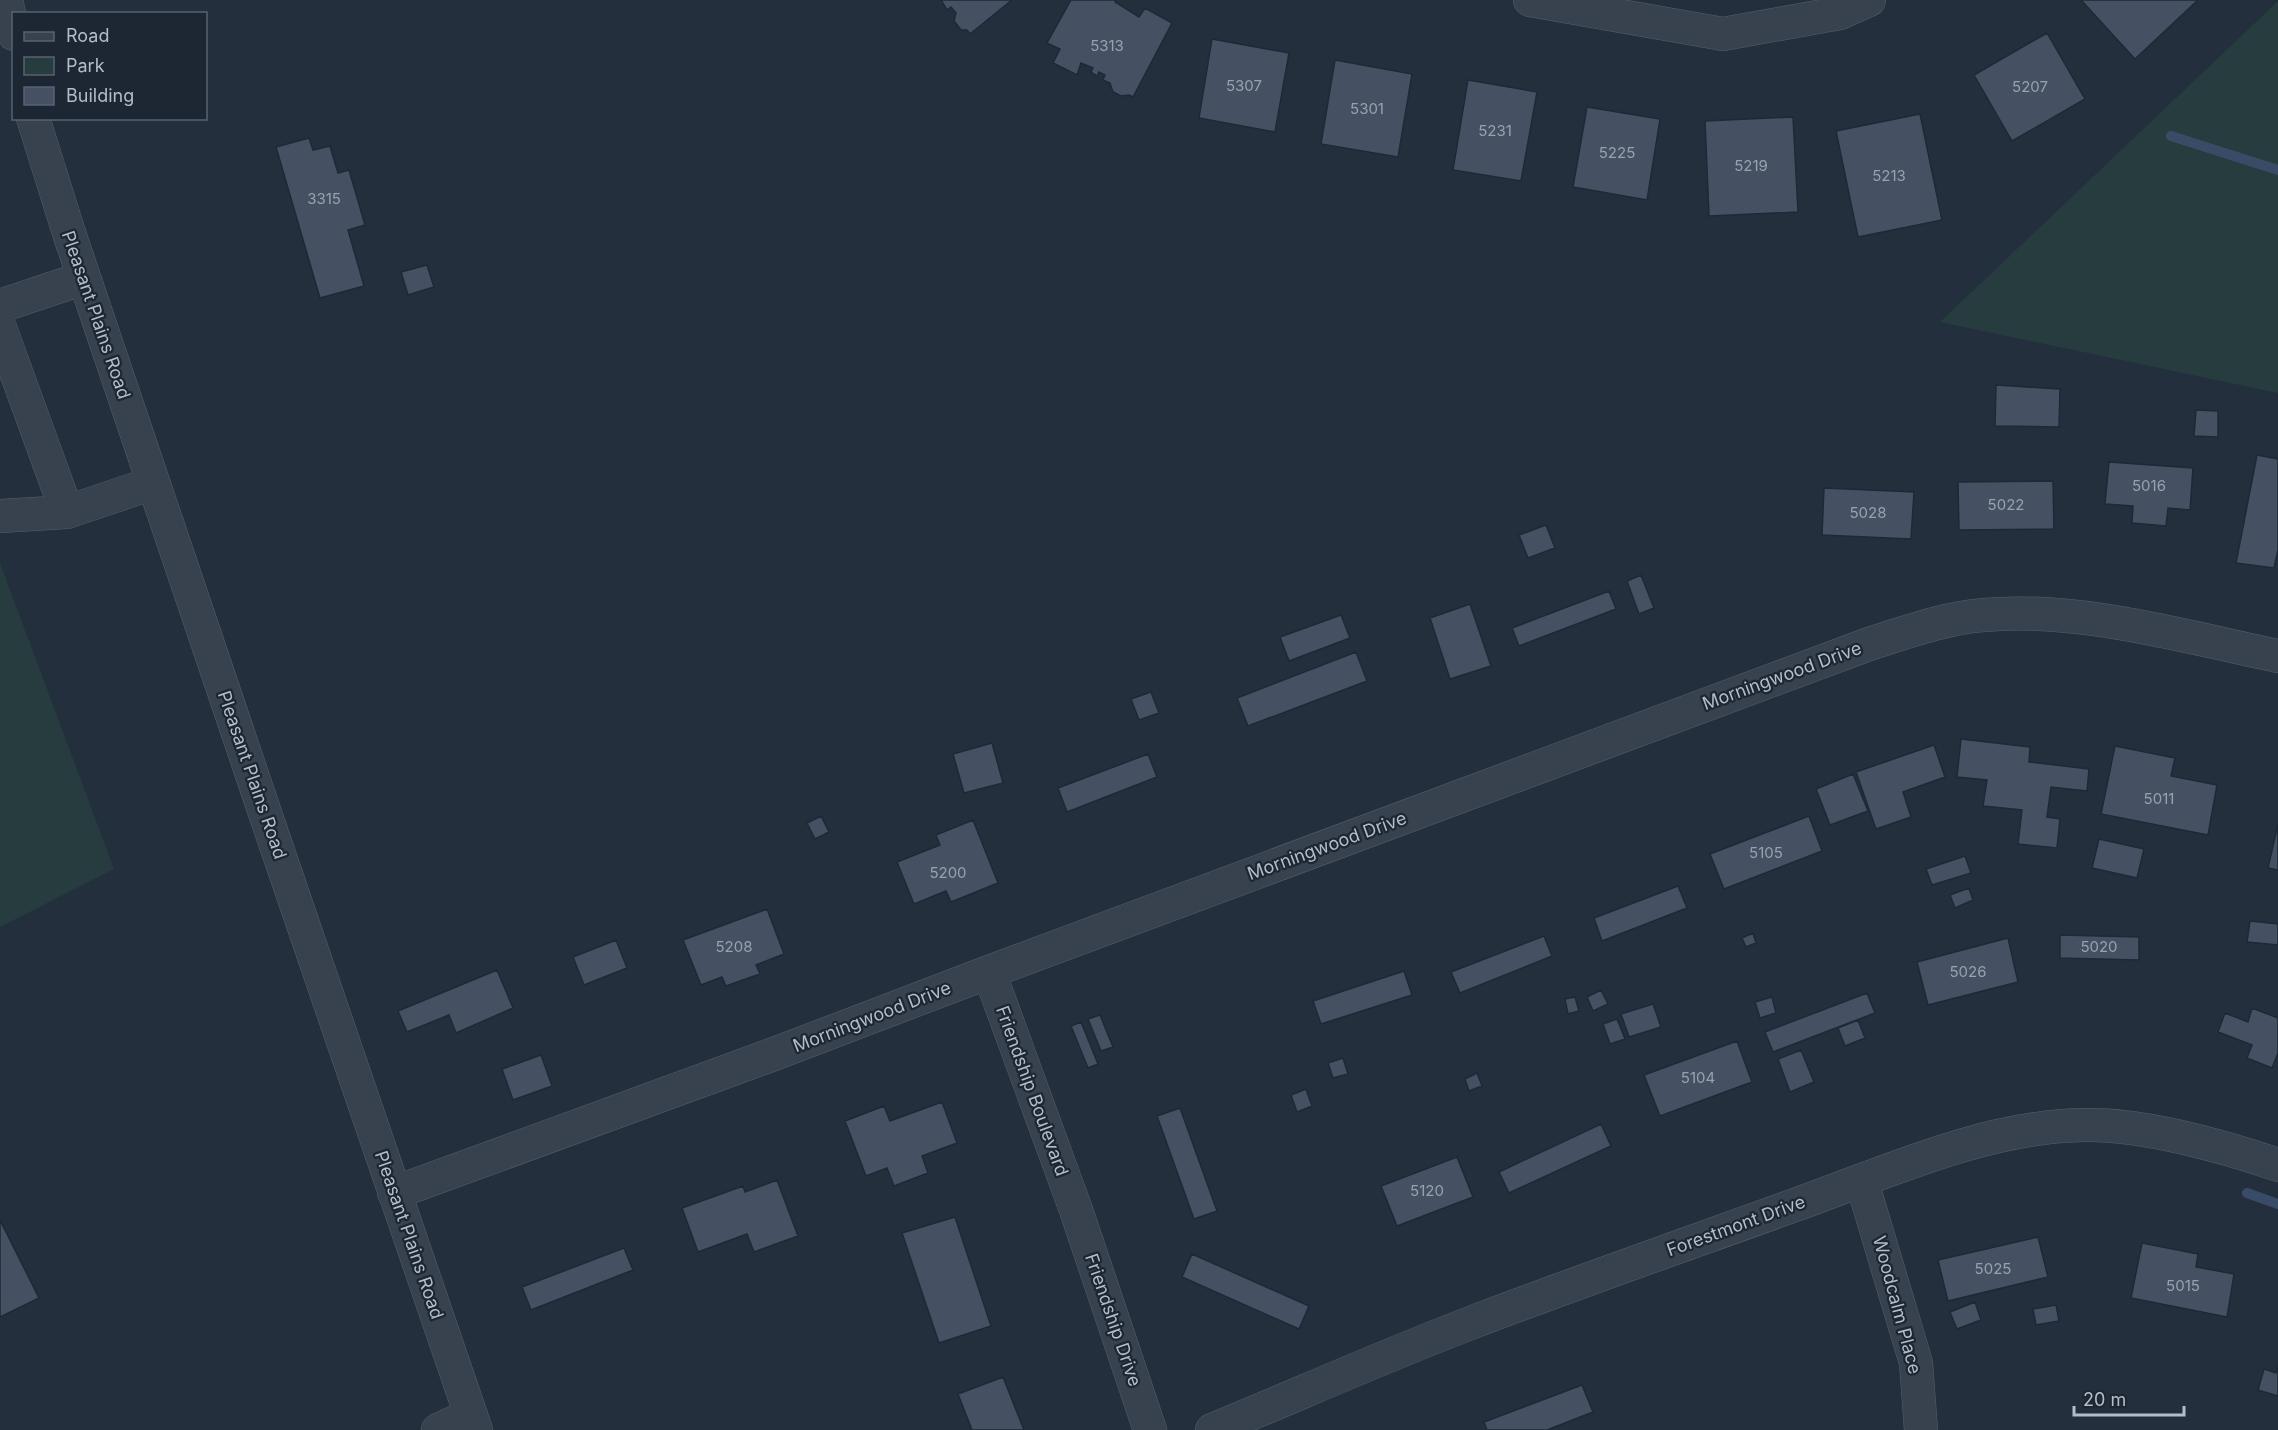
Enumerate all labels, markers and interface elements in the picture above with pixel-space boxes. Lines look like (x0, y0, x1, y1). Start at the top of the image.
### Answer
legend (12, 12, 207, 120)
text: Road (66, 25, 109, 46)
house number: 5313 (1090, 36, 1124, 55)
text: Park (66, 55, 105, 76)
house number: 5307 (1226, 76, 1262, 95)
house number: 5207 (2012, 77, 2048, 96)
text: Building (66, 85, 134, 106)
house number: 5301 (1350, 99, 1384, 118)
house number: 5231 (1478, 121, 1512, 140)
house number: 5225 (1599, 143, 1635, 162)
house number: 5219 (1734, 156, 1768, 175)
house number: 5213 (1872, 166, 1906, 185)
house number: 3315 (307, 189, 341, 208)
street label: Pleasant Plains Road (58, 228, 135, 402)
house number: 5016 (2132, 476, 2166, 495)
house number: 5022 (1988, 495, 2024, 514)
house number: 5028 (1849, 503, 1887, 522)
street label: Morningwood Drive (1700, 637, 1864, 714)
street label: Pleasant Plains Road (214, 688, 291, 862)
house number: 5011 (2144, 789, 2174, 808)
street label: Morningwood Drive (1245, 807, 1409, 884)
house number: 5105 (1749, 843, 1783, 862)
house number: 5200 (929, 863, 967, 882)
house number: 5208 (715, 937, 753, 956)
house number: 5020 (2080, 937, 2118, 956)
house number: 5026 (1949, 962, 1987, 981)
street label: Morningwood Drive (790, 977, 954, 1056)
street label: Friendship Boulevard (992, 1003, 1073, 1179)
house number: 5104 (1681, 1068, 1715, 1087)
street label: Pleasant Plains Road (371, 1148, 448, 1322)
house number: 5120 (1410, 1181, 1444, 1200)
street label: Forestmont Drive (1664, 1191, 1808, 1260)
street label: Woodcalm Place (1869, 1234, 1926, 1376)
street label: Friendship Drive (1081, 1251, 1146, 1389)
house number: 5025 (1975, 1259, 2011, 1278)
house number: 5015 (2166, 1276, 2200, 1295)
scale bar (2074, 1379, 2184, 1417)
text: 20 m (2083, 1389, 2126, 1410)

